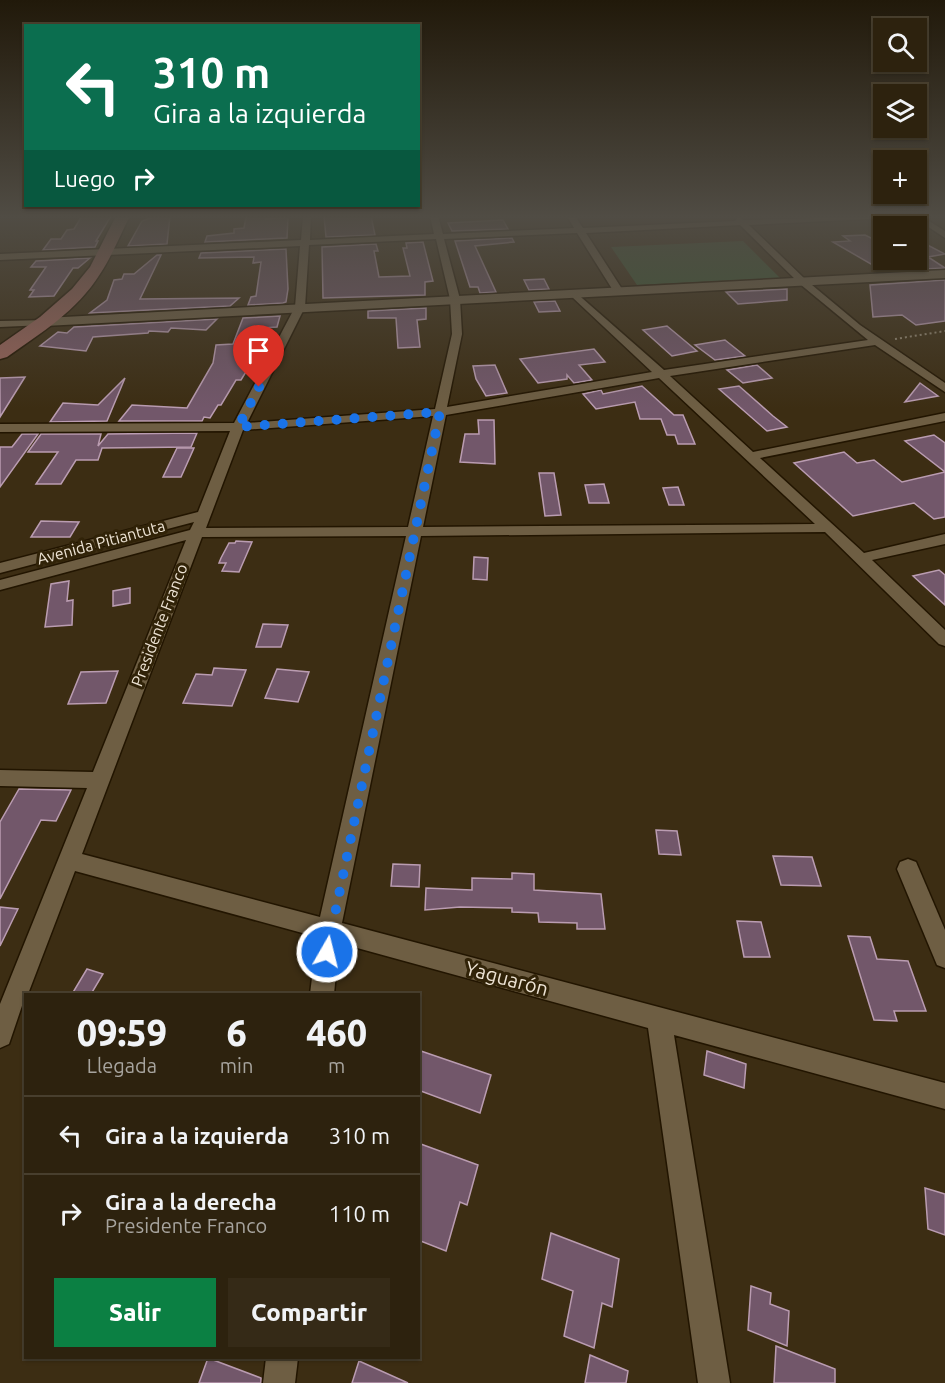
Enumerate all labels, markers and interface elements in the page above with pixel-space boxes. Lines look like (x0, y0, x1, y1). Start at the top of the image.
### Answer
map controls (873, 18, 927, 270)
button: search (873, 18, 927, 72)
icon: left (54, 48, 132, 126)
text: 310 m (153, 49, 270, 96)
button: layers (873, 84, 927, 138)
text: Gira a la izquierda (153, 98, 366, 128)
button: + (873, 150, 927, 204)
icon: right (127, 162, 160, 195)
text: Luego (54, 166, 115, 191)
button: − (873, 216, 927, 270)
pin (233, 325, 284, 387)
icon: arrive (242, 334, 275, 367)
street label: Avenida Pitiantuta (35, 516, 167, 568)
street label: Presidente Franco (127, 561, 191, 689)
position arrow (295, 920, 359, 984)
street label: Yaguarón (463, 956, 551, 1000)
text: 09:59 (77, 1012, 167, 1053)
text: 6 (226, 1012, 247, 1053)
text: 460 (306, 1012, 367, 1053)
text: Llegada (87, 1054, 157, 1077)
text: min (220, 1054, 253, 1077)
text: m (328, 1054, 345, 1077)
icon: left (54, 1119, 87, 1152)
text: Gira a la izquierda (105, 1123, 289, 1148)
text: 310 m (329, 1123, 390, 1148)
text: Gira a la derecha (105, 1189, 277, 1214)
icon: right (54, 1197, 87, 1230)
text: 110 m (329, 1201, 390, 1226)
text: Presidente Franco (105, 1214, 267, 1237)
button: Salir (54, 1278, 216, 1347)
button: Compartir (228, 1278, 390, 1347)

